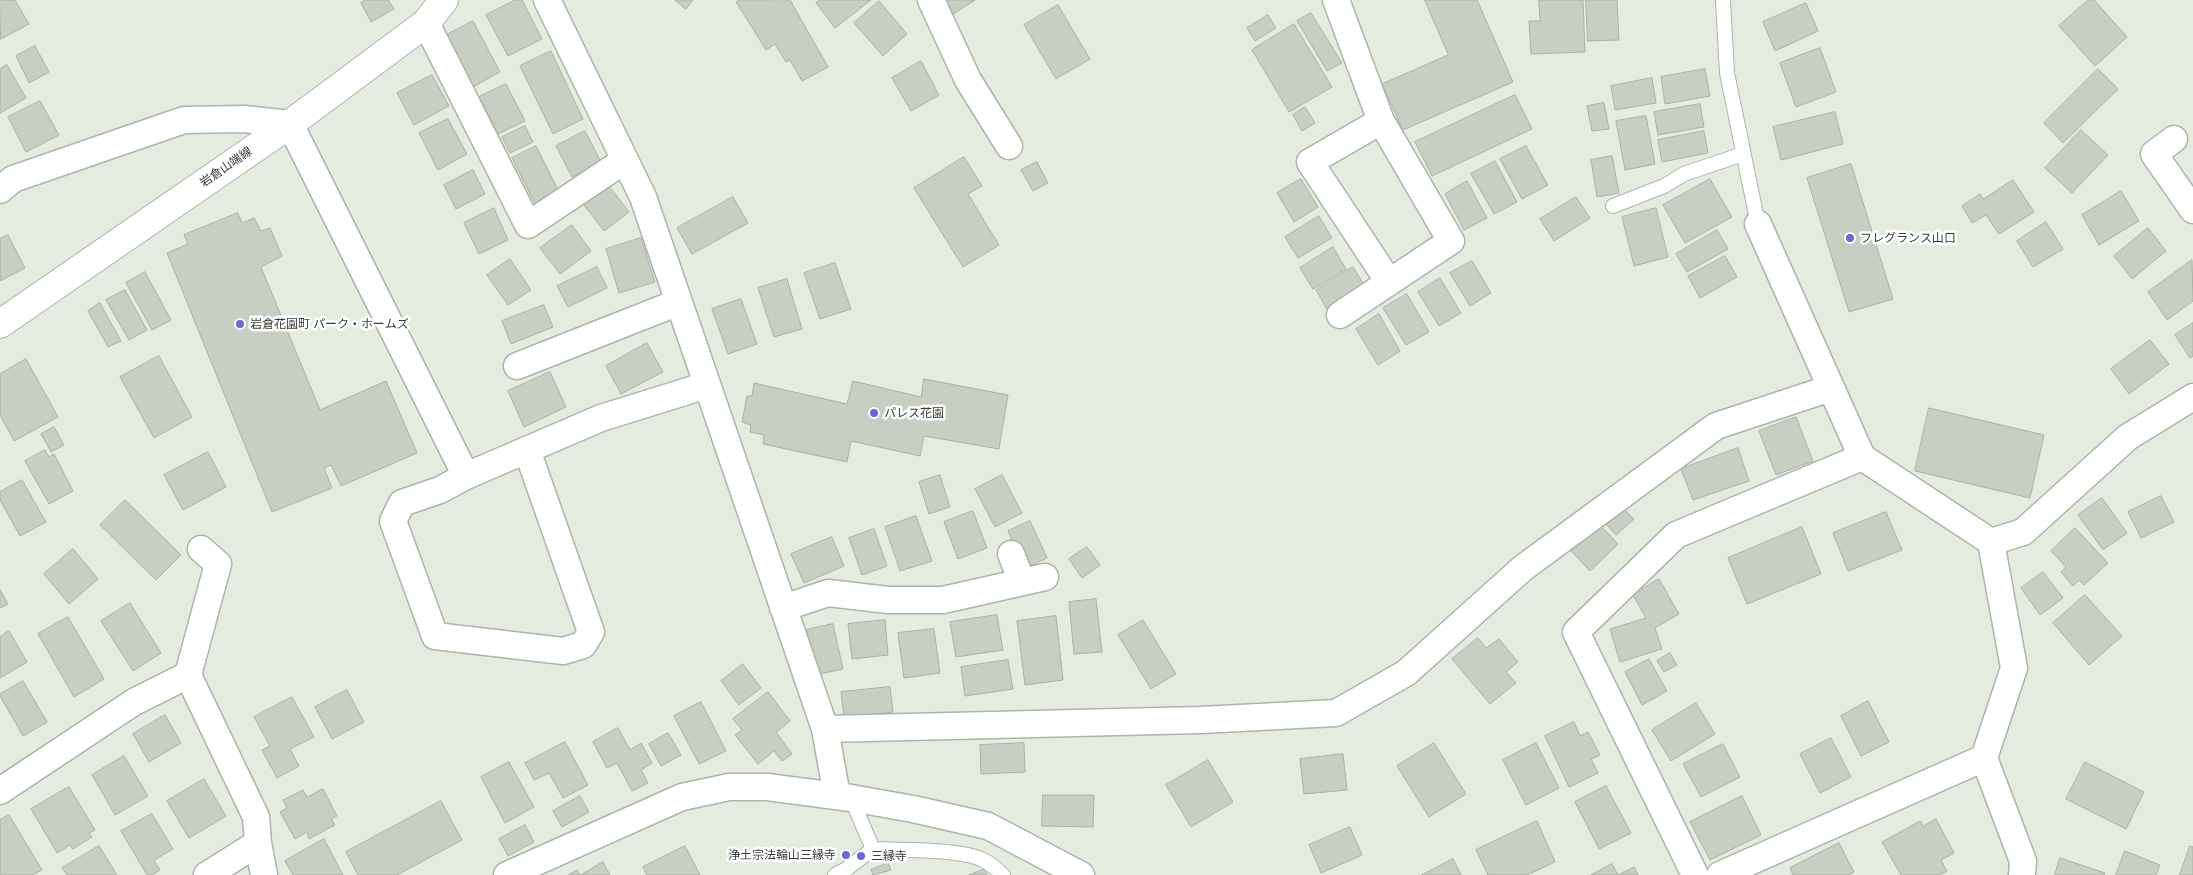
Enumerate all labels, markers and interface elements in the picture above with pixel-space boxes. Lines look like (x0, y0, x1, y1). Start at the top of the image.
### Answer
street label: 岩倉山端線 (197, 144, 255, 190)
place label: フレグランス山口 (1860, 231, 1956, 245)
marker: フレグランス山口 (1844, 232, 1856, 244)
place label: 岩倉花園町 パーク・ホームズ (250, 317, 409, 331)
marker: 岩倉花園町 パーク・ホームズ (234, 318, 246, 330)
place label: パレス花園 (884, 406, 944, 420)
marker: パレス花園 (868, 407, 880, 419)
place label: 浄土宗法輪山三縁寺 (728, 848, 836, 862)
marker: 浄土宗法輪山三縁寺 (840, 849, 852, 861)
place label: 三縁寺 (871, 849, 907, 863)
marker: 三縁寺 (855, 850, 867, 862)

